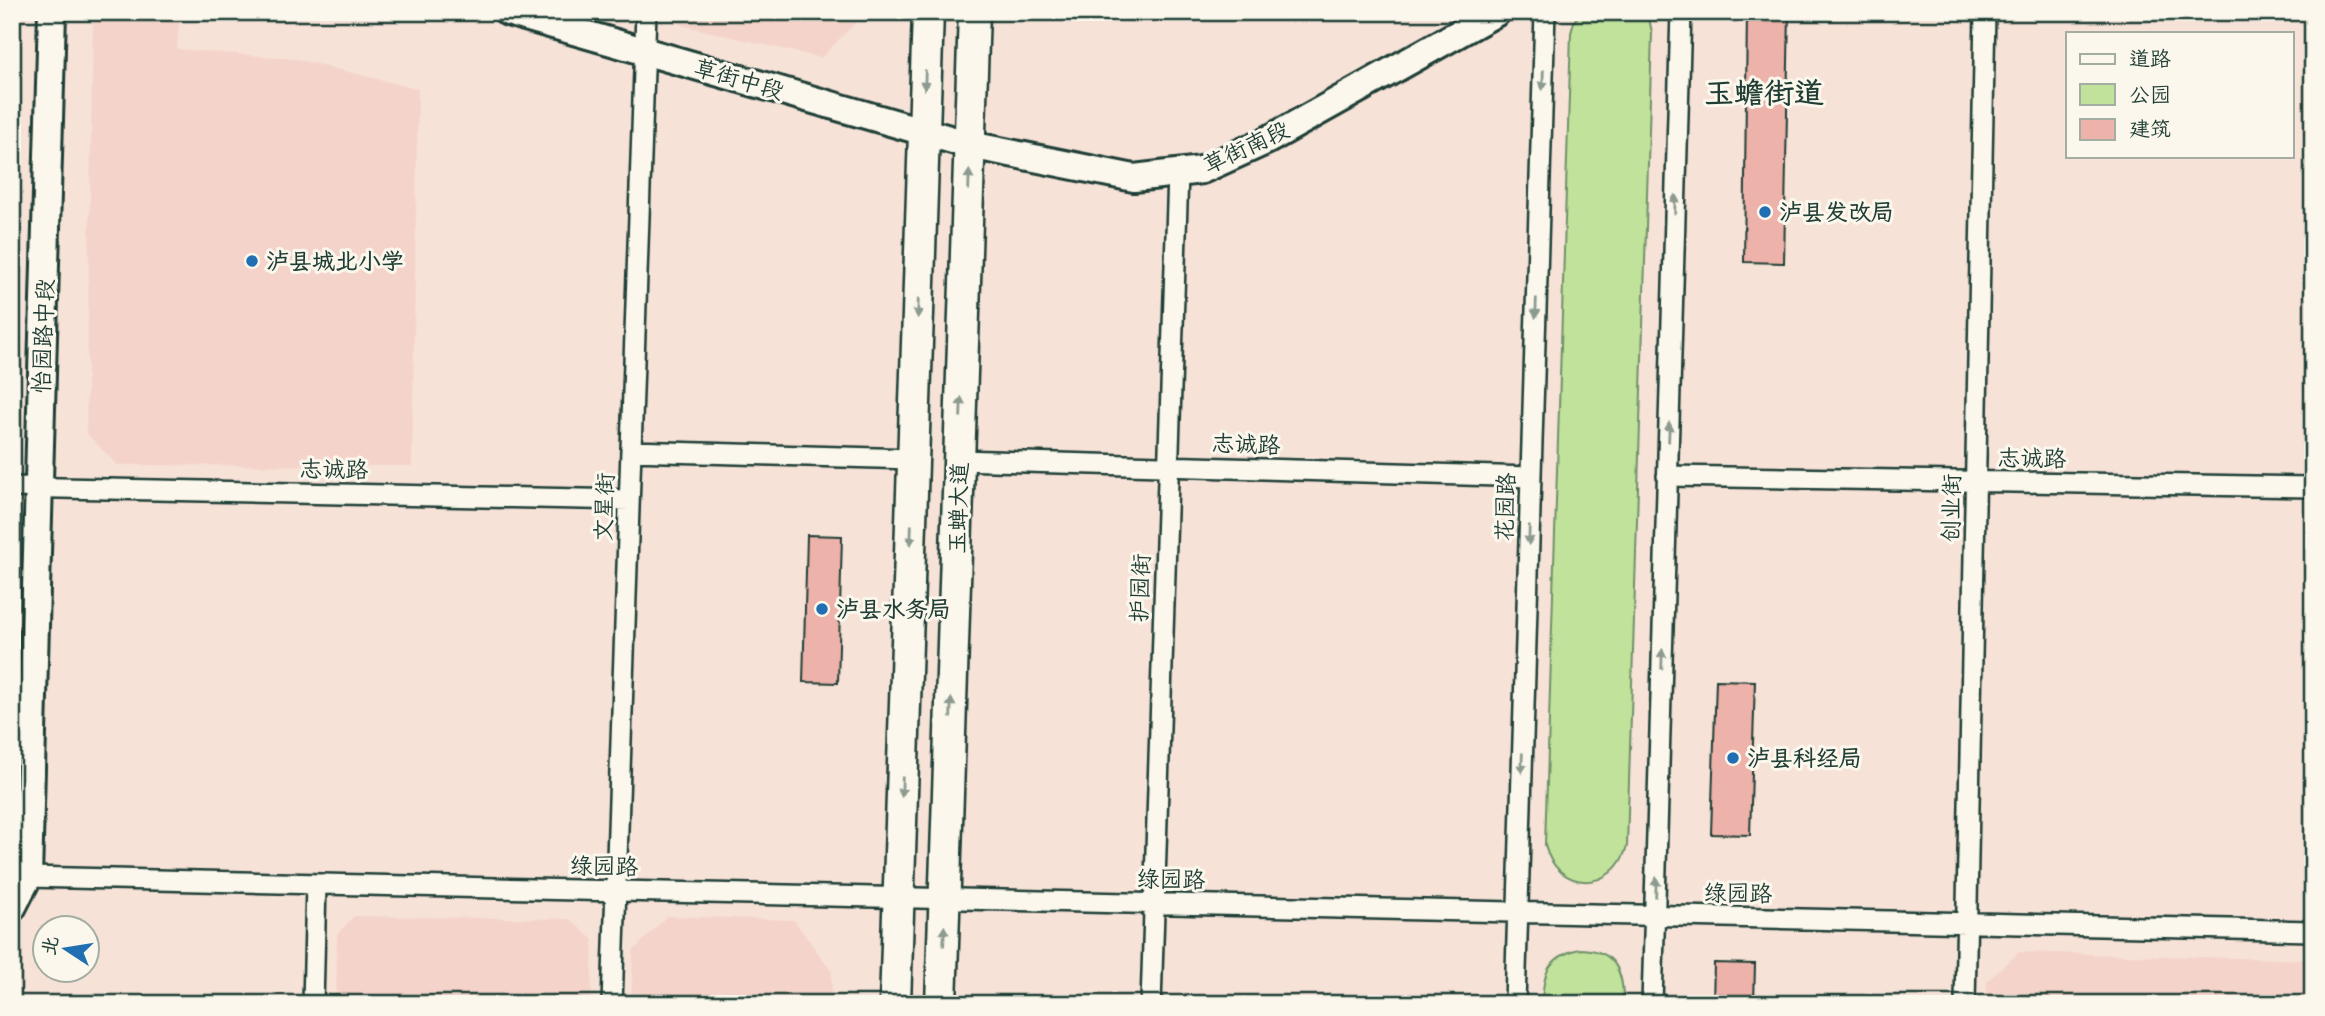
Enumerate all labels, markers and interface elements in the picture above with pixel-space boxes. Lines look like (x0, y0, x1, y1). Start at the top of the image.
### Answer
legend (2066, 32, 2294, 158)
text: 道路 (2129, 48, 2171, 75)
street label: 草街中段 (690, 56, 786, 108)
one-way arrow (920, 70, 931, 92)
one-way arrow (1537, 70, 1548, 92)
district label: 玉蟾街道 (1704, 78, 1824, 115)
text: 公园 (2129, 85, 2171, 111)
street label: 草街南段 (1200, 118, 1295, 182)
text: 建筑 (2129, 119, 2171, 145)
one-way arrow (963, 169, 974, 191)
one-way arrow (1670, 193, 1681, 215)
place label: 泸县发改局 (1779, 200, 1894, 229)
marker: 泸县发改局 (1757, 204, 1773, 220)
place label: 泸县城北小学 (266, 249, 404, 278)
marker: 泸县城北小学 (244, 253, 260, 269)
street label: 怡园路中段 (30, 278, 62, 394)
one-way arrow (912, 297, 924, 319)
one-way arrow (1530, 297, 1541, 319)
one-way arrow (955, 396, 967, 418)
one-way arrow (1663, 420, 1674, 442)
street label: 志诚路 (1211, 432, 1281, 462)
street label: 志诚路 (1997, 446, 2067, 476)
street label: 志诚路 (299, 457, 369, 487)
street label: 玉蝉大道 (945, 462, 977, 555)
street label: 文星街 (592, 472, 622, 542)
street label: 花园路 (1493, 472, 1523, 542)
street label: 创业街 (1939, 473, 1969, 543)
one-way arrow (905, 524, 916, 546)
one-way arrow (1523, 525, 1534, 547)
street label: 护园街 (1128, 553, 1158, 623)
place label: 泸县水务局 (836, 597, 951, 626)
marker: 泸县水务局 (814, 601, 830, 617)
one-way arrow (1656, 648, 1668, 670)
one-way arrow (946, 697, 957, 719)
place label: 泸县科经局 (1747, 746, 1862, 775)
marker: 泸县科经局 (1725, 750, 1741, 766)
one-way arrow (1516, 752, 1528, 774)
one-way arrow (897, 776, 908, 798)
street label: 绿园路 (569, 854, 639, 884)
street label: 绿园路 (1136, 867, 1206, 897)
one-way arrow (1650, 875, 1661, 897)
street label: 绿园路 (1703, 881, 1773, 911)
north arrow (32, 914, 102, 984)
one-way arrow (938, 924, 949, 946)
text: 北 (40, 935, 66, 958)

